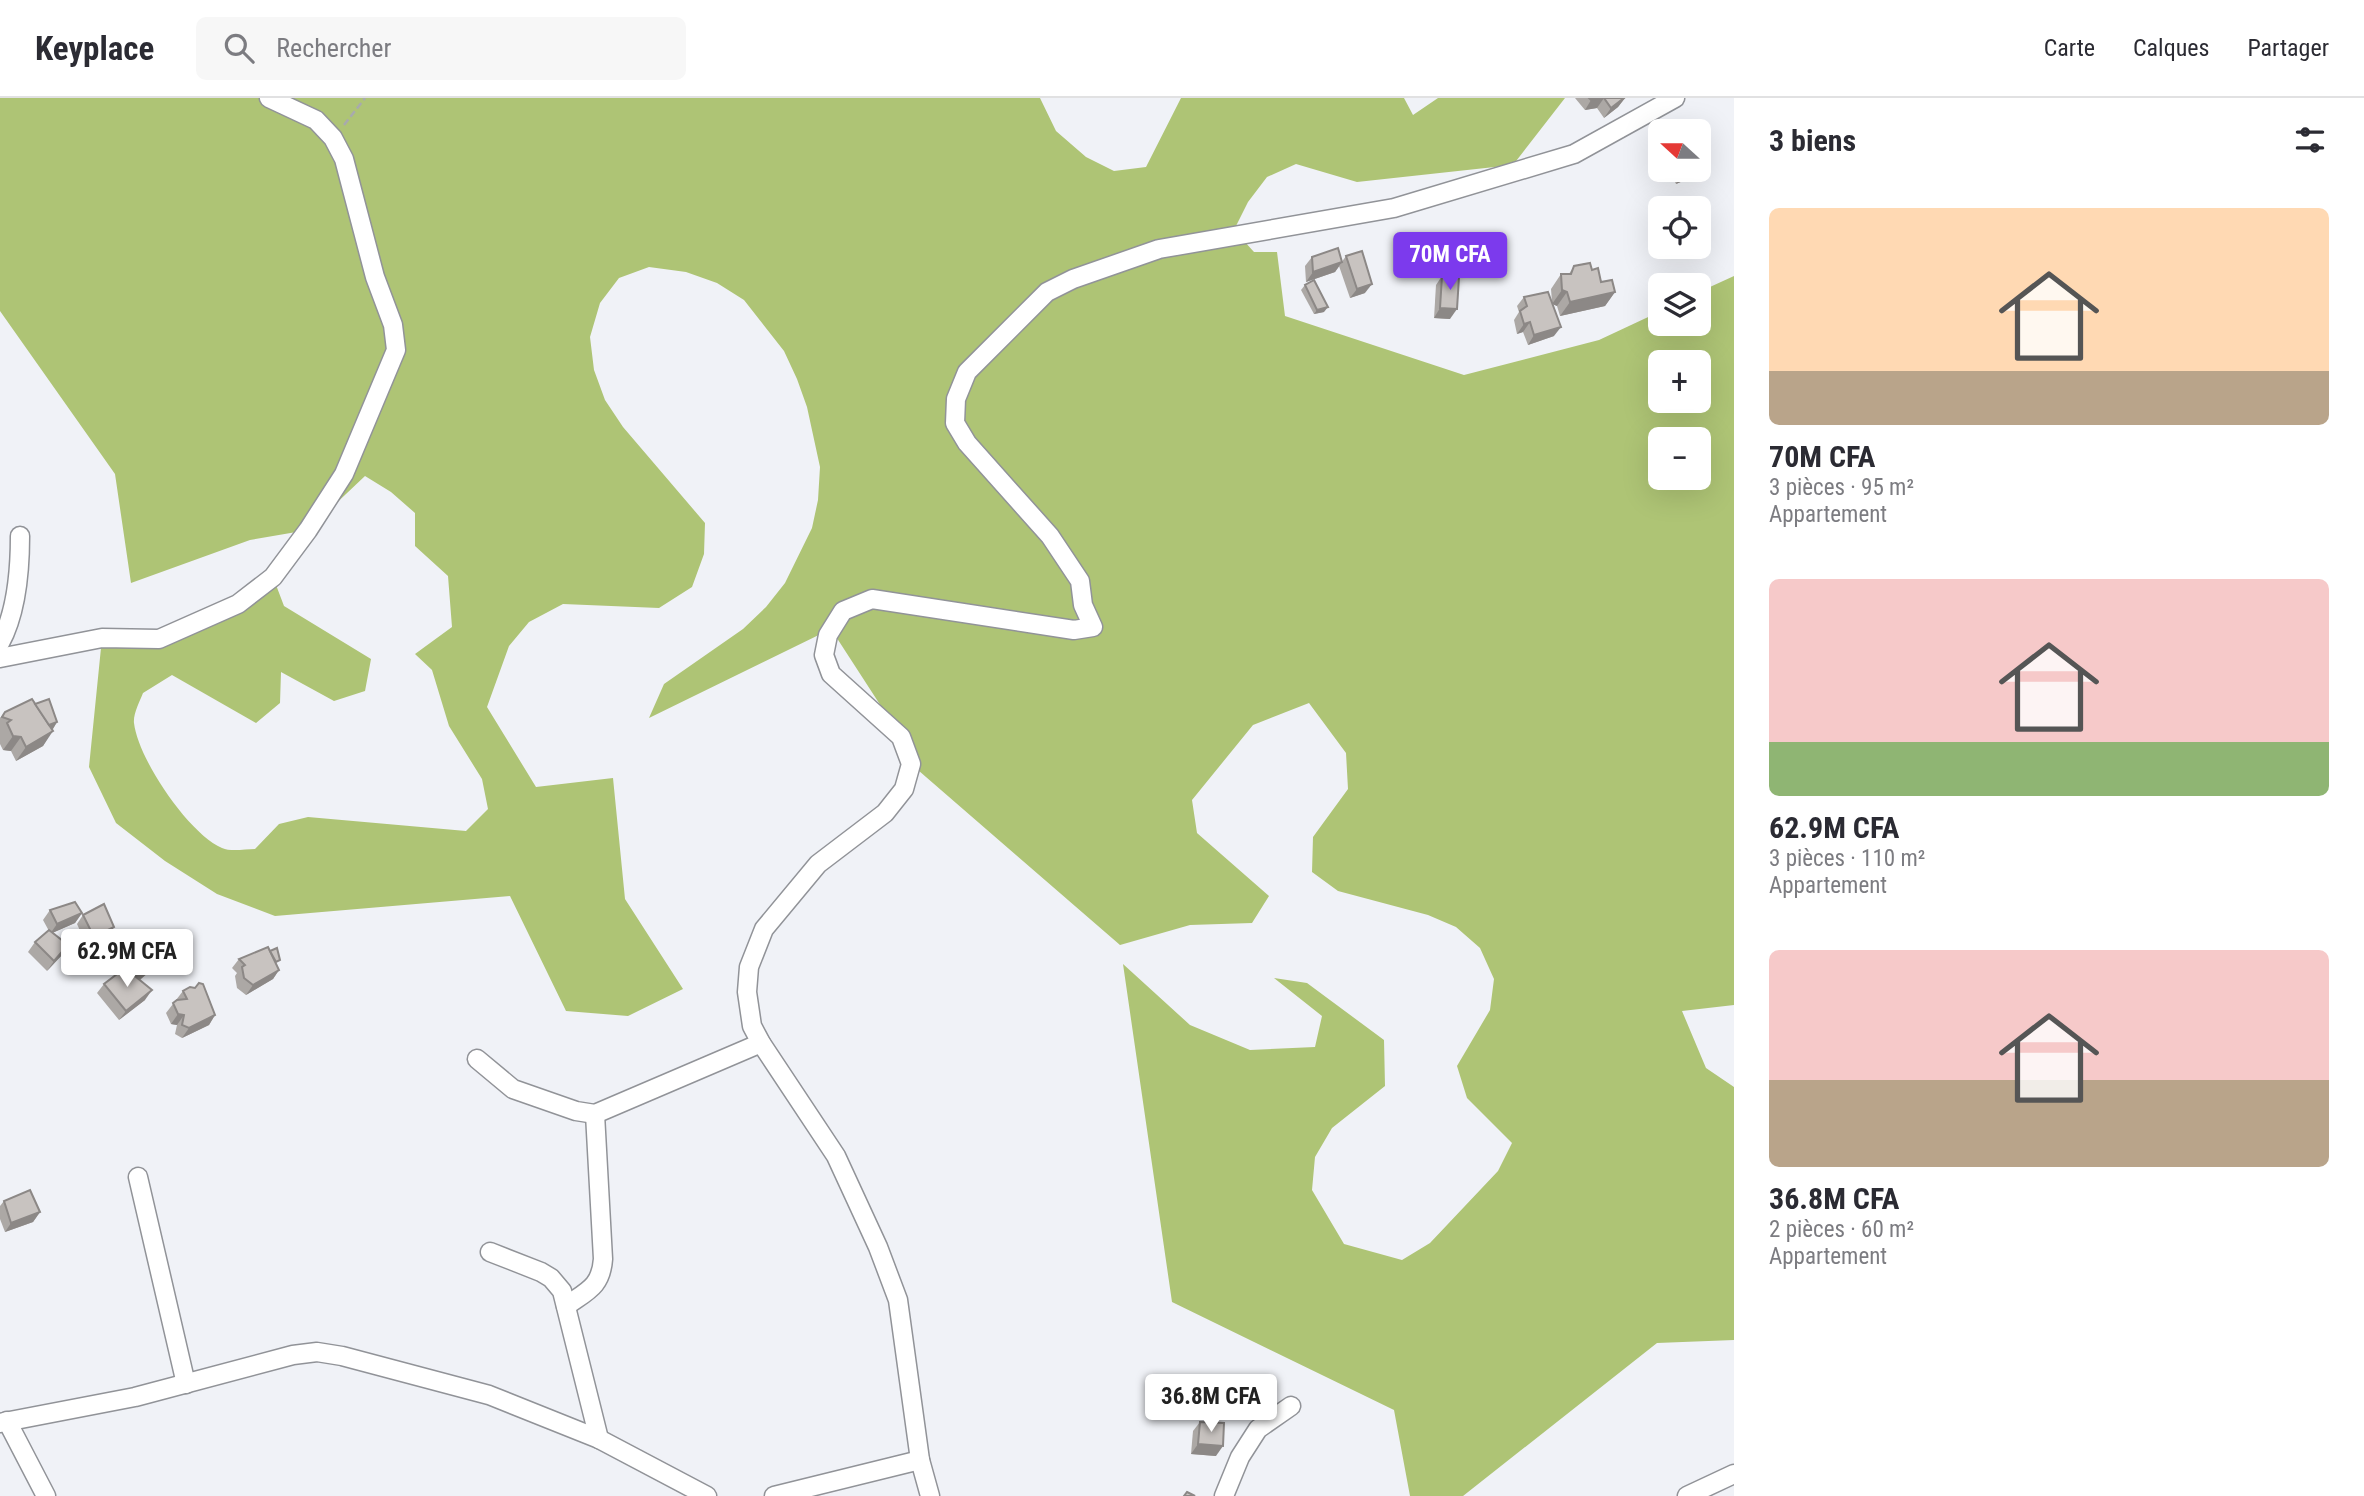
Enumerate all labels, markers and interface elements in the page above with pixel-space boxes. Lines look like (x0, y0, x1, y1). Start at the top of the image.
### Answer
search box (196, 17, 686, 80)
text: Keyplace (35, 29, 154, 68)
icon: search (220, 29, 258, 67)
text: Rechercher (276, 33, 391, 63)
text: Carte (2044, 34, 2095, 62)
text: Calques (2133, 34, 2209, 62)
text: Partager (2247, 34, 2329, 62)
north arrow (1648, 119, 1712, 182)
map controls (1648, 119, 1711, 490)
icon: filters (2291, 121, 2329, 159)
text: 3 biens (1769, 123, 1856, 158)
button: locate (1648, 196, 1711, 259)
pin: 70M CFA (1385, 232, 1515, 292)
text: 70M CFA (1409, 241, 1491, 268)
icon: home (1986, 253, 2112, 379)
button: layers (1648, 273, 1711, 336)
button: + (1648, 350, 1711, 413)
button: − (1648, 427, 1711, 490)
text: 70M CFA (1769, 439, 1875, 474)
text: 3 pièces · 95 m² (1769, 474, 1914, 501)
text: Appartement (1769, 501, 1887, 528)
icon: home (1986, 624, 2112, 750)
text: 62.9M CFA (1769, 810, 1899, 845)
text: 3 pièces · 110 m² (1769, 845, 1925, 872)
text: Appartement (1769, 872, 1887, 899)
pin: 62.9M CFA (47, 930, 207, 989)
text: 62.9M CFA (77, 938, 177, 965)
icon: home (1986, 995, 2112, 1121)
text: 36.8M CFA (1769, 1181, 1899, 1216)
text: 2 pièces · 60 m² (1769, 1216, 1914, 1243)
text: Appartement (1769, 1243, 1887, 1270)
pin: 36.8M CFA (1131, 1374, 1291, 1434)
text: 36.8M CFA (1161, 1383, 1261, 1410)

